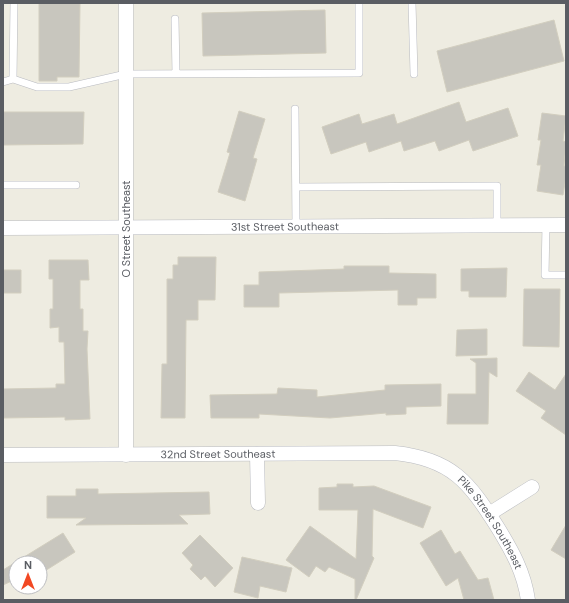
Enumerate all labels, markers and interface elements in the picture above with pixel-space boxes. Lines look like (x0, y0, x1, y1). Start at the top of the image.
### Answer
street label: O Street Southeast (119, 180, 133, 278)
street label: 31st Street Southeast (231, 219, 339, 234)
street label: 32nd Street Southeast (161, 447, 275, 461)
street label: Pike Street Southeast (455, 473, 526, 571)
north arrow (8, 555, 48, 595)
text: N (24, 558, 32, 572)

